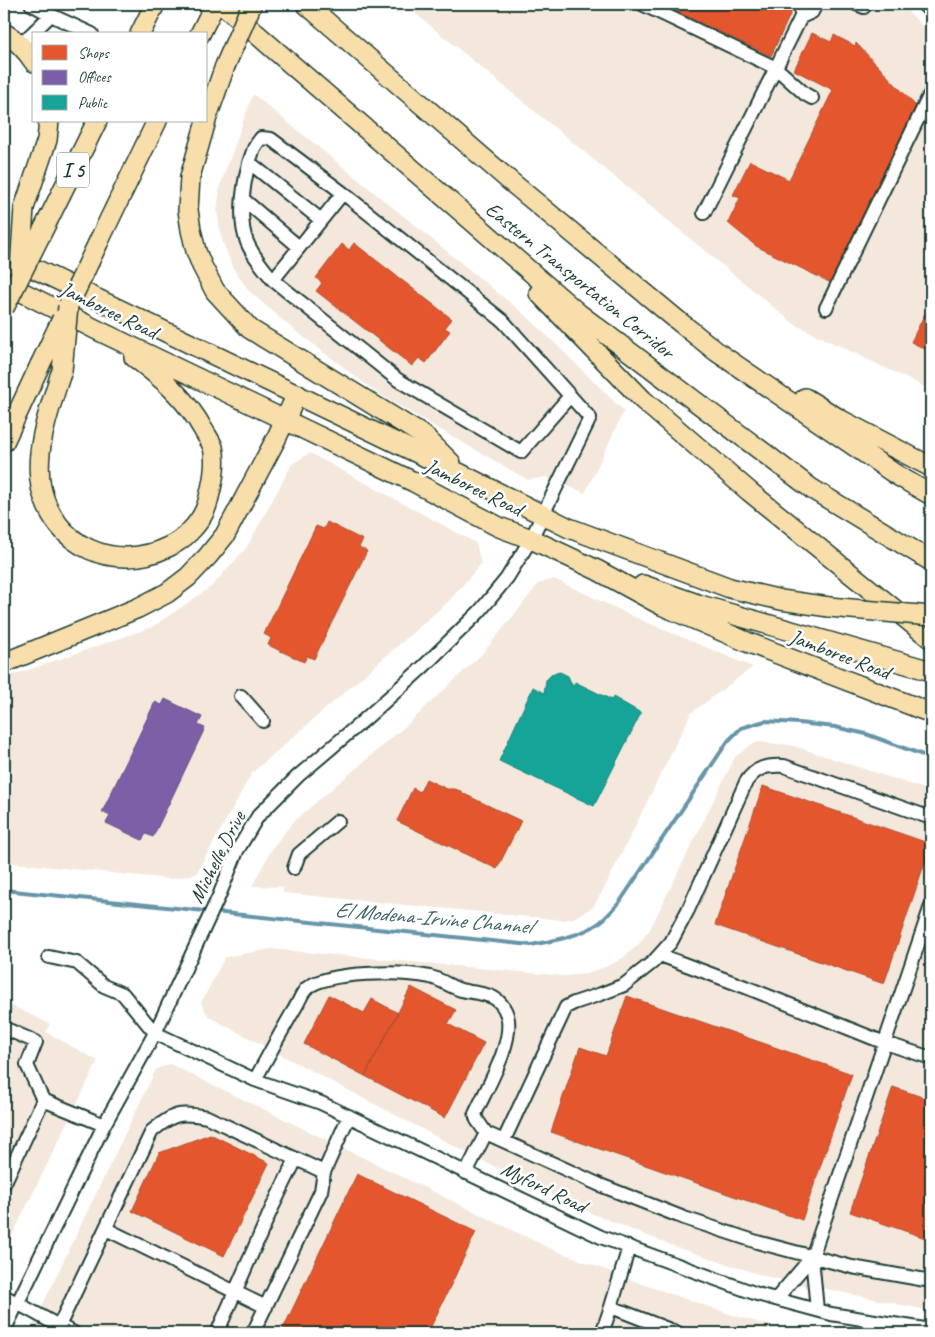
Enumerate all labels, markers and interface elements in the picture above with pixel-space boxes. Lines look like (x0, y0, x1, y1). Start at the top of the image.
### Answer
legend (32, 32, 208, 122)
text: Shops (78, 44, 111, 63)
text: Offices (78, 68, 112, 87)
text: Public (78, 94, 108, 113)
road number: I 5 (57, 152, 89, 188)
street label: Eastern Transportation Corridor (480, 196, 682, 366)
street label: Jamboree Road (55, 275, 165, 346)
street label: Jamboree Road (420, 452, 530, 523)
street label: Jamboree Road (785, 623, 897, 686)
street label: Michelle Drive (183, 806, 252, 907)
water label: El Modena-Irvine Channel (334, 895, 539, 941)
street label: Myford Road (497, 1155, 594, 1220)

